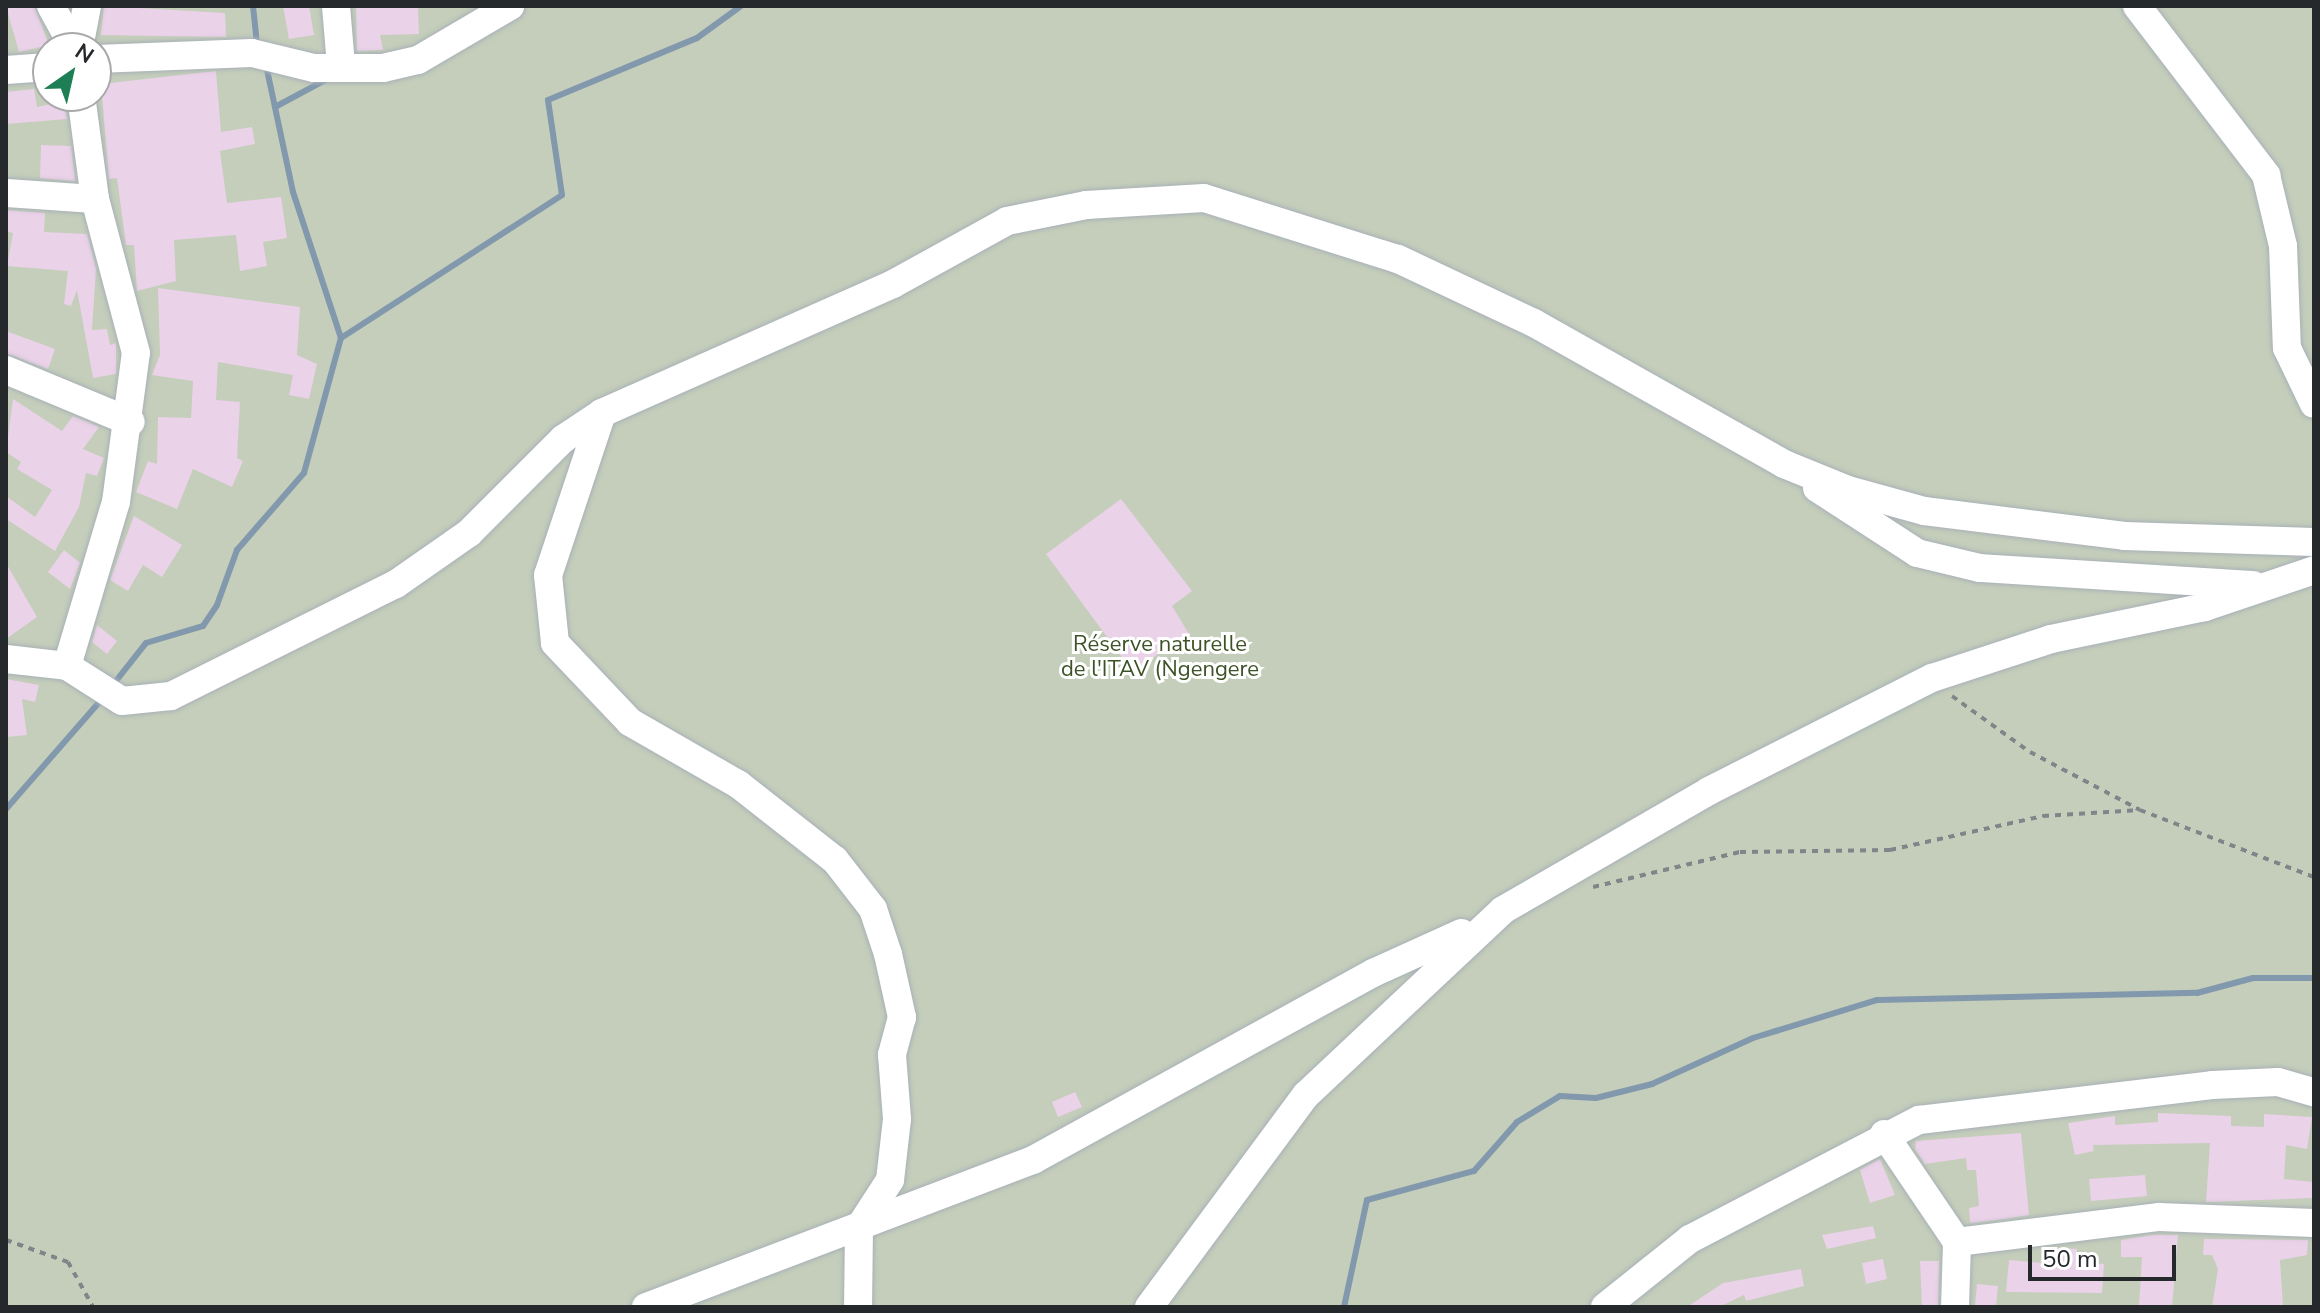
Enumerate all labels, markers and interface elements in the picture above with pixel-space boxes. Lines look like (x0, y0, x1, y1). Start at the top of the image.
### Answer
north arrow (32, 32, 112, 112)
text: N (69, 37, 100, 71)
park label: Réserve naturelle de l'ITAV (Ngengere (1061, 631, 1259, 682)
scale bar (2032, 1229, 2180, 1279)
text: 50 m (2042, 1243, 2098, 1275)

